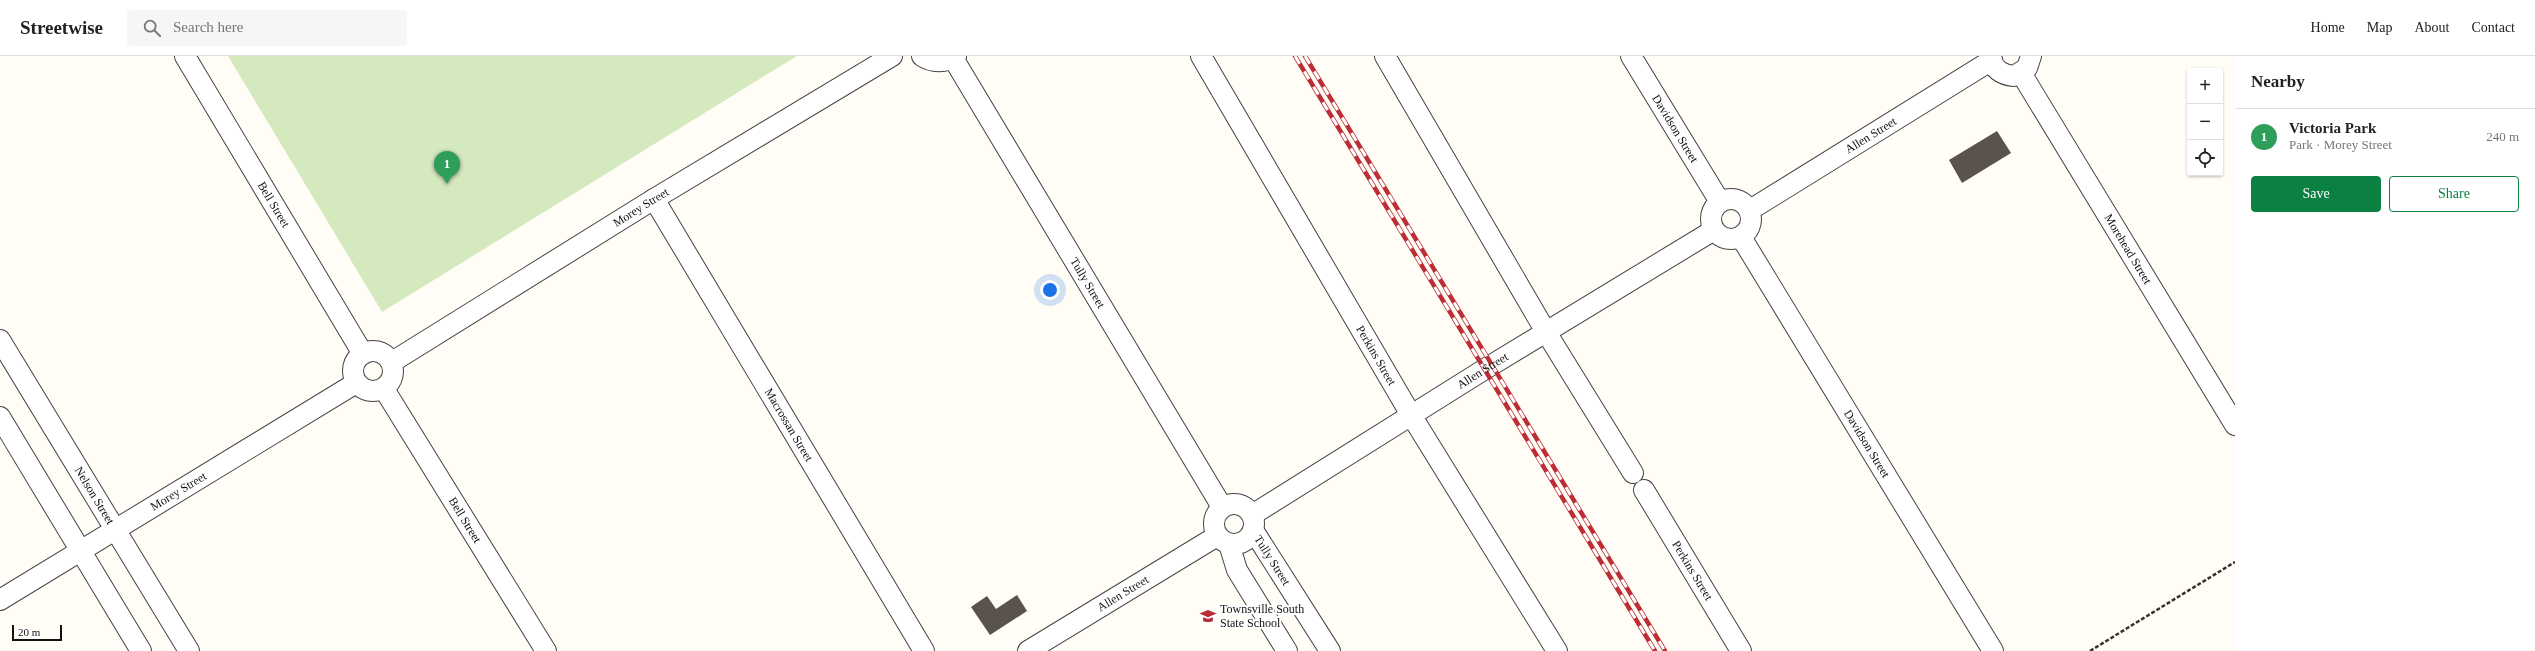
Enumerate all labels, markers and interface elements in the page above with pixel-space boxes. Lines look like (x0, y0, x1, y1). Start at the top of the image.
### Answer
search box (127, 10, 407, 46)
text: Streetwise (20, 17, 103, 38)
icon: search (141, 17, 163, 39)
text: Search here (173, 19, 243, 35)
text: Home (2311, 20, 2345, 35)
text: Map (2367, 20, 2392, 35)
text: About (2414, 20, 2449, 35)
text: Contact (2471, 20, 2515, 35)
map controls (2187, 68, 2223, 176)
button: + (2187, 68, 2223, 104)
text: Nearby (2251, 72, 2305, 91)
street label: Davidson Street (1649, 92, 1702, 166)
button: − (2187, 104, 2223, 140)
street label: Allen Street (1842, 114, 1899, 156)
text: Victoria Park (2289, 120, 2376, 136)
text: 1 (2261, 129, 2267, 144)
text: 240 m (2486, 129, 2519, 144)
text: Park · Morey Street (2289, 137, 2392, 152)
button: locate (2187, 140, 2223, 176)
pin: 1 (434, 151, 460, 184)
button: Save (2251, 176, 2381, 212)
button: Share (2389, 176, 2519, 212)
street label: Bell Street (255, 179, 293, 231)
street label: Morey Street (610, 184, 672, 230)
street label: Morehead Street (2101, 211, 2155, 287)
street label: Tully Street (1067, 255, 1109, 311)
your location (1040, 280, 1060, 300)
street label: Perkins Street (1353, 323, 1400, 389)
street label: Allen Street (1454, 349, 1511, 392)
street label: Macrossan Street (762, 386, 817, 465)
street label: Davidson Street (1841, 407, 1893, 481)
street label: Nelson Street (72, 464, 118, 528)
street label: Morey Street (148, 468, 210, 514)
street label: Bell Street (446, 495, 485, 546)
street label: Tully Street (1251, 533, 1294, 589)
street label: Perkins Street (1669, 538, 1716, 603)
street label: Allen Street (1095, 572, 1152, 614)
place label: Townsville South State School (1220, 602, 1304, 630)
school or university icon: Townsville South State School (1199, 607, 1217, 625)
scale bar (12, 623, 62, 642)
text: 20 m (18, 626, 40, 638)

